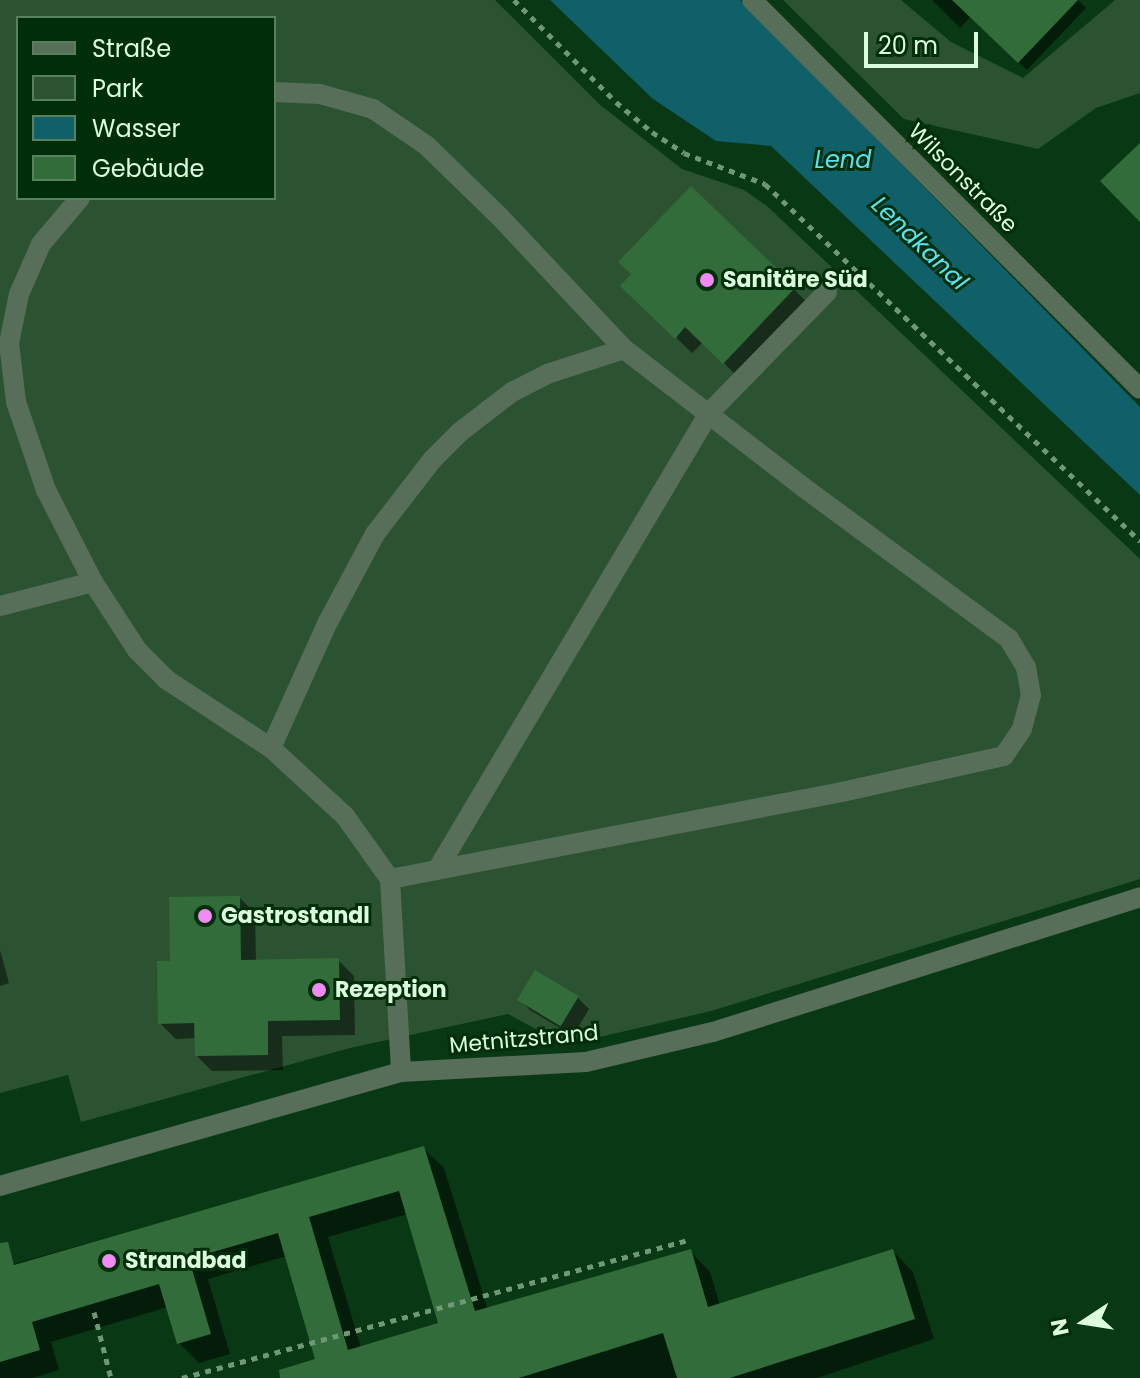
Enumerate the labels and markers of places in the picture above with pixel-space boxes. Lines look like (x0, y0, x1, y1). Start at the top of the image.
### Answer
place label: Sanitäre Süd (723, 267, 868, 293)
marker: Sanitäre Süd (698, 271, 716, 289)
place label: Gastrostandl (221, 903, 370, 929)
marker: Gastrostandl (196, 907, 214, 925)
place label: Rezeption (335, 977, 447, 1003)
marker: Rezeption (310, 981, 328, 999)
place label: Strandbad (125, 1248, 246, 1274)
marker: Strandbad (100, 1252, 118, 1270)

